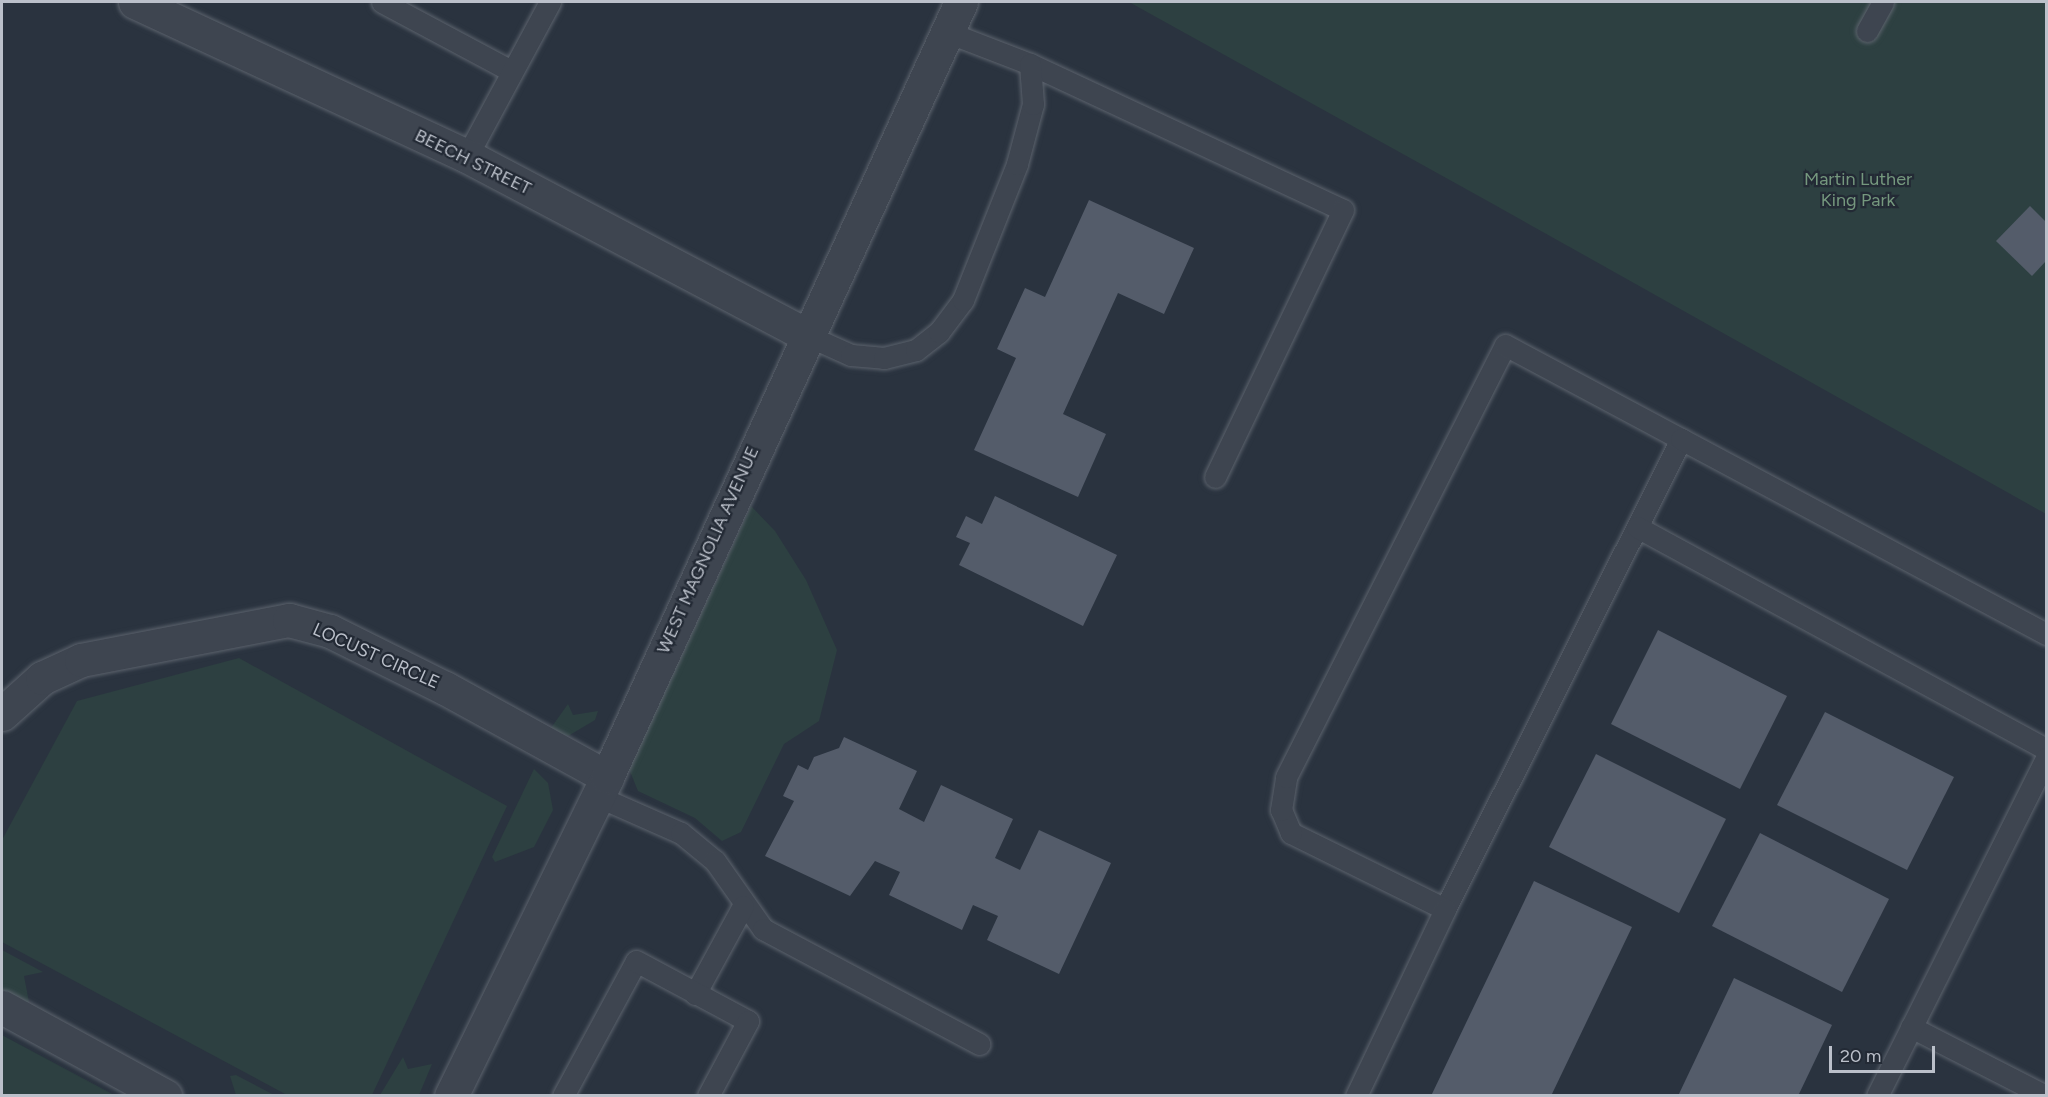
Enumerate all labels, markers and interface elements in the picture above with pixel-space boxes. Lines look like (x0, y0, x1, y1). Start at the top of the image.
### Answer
street label: BEECH STREET (411, 125, 535, 199)
park label: Martin Luther King Park (1804, 169, 1912, 212)
street label: WEST MAGNOLIA AVENUE (652, 443, 764, 657)
street label: LOCUST CIRCLE (309, 618, 443, 694)
scale bar (1832, 1034, 1938, 1072)
text: 20 m (1840, 1045, 1881, 1067)

